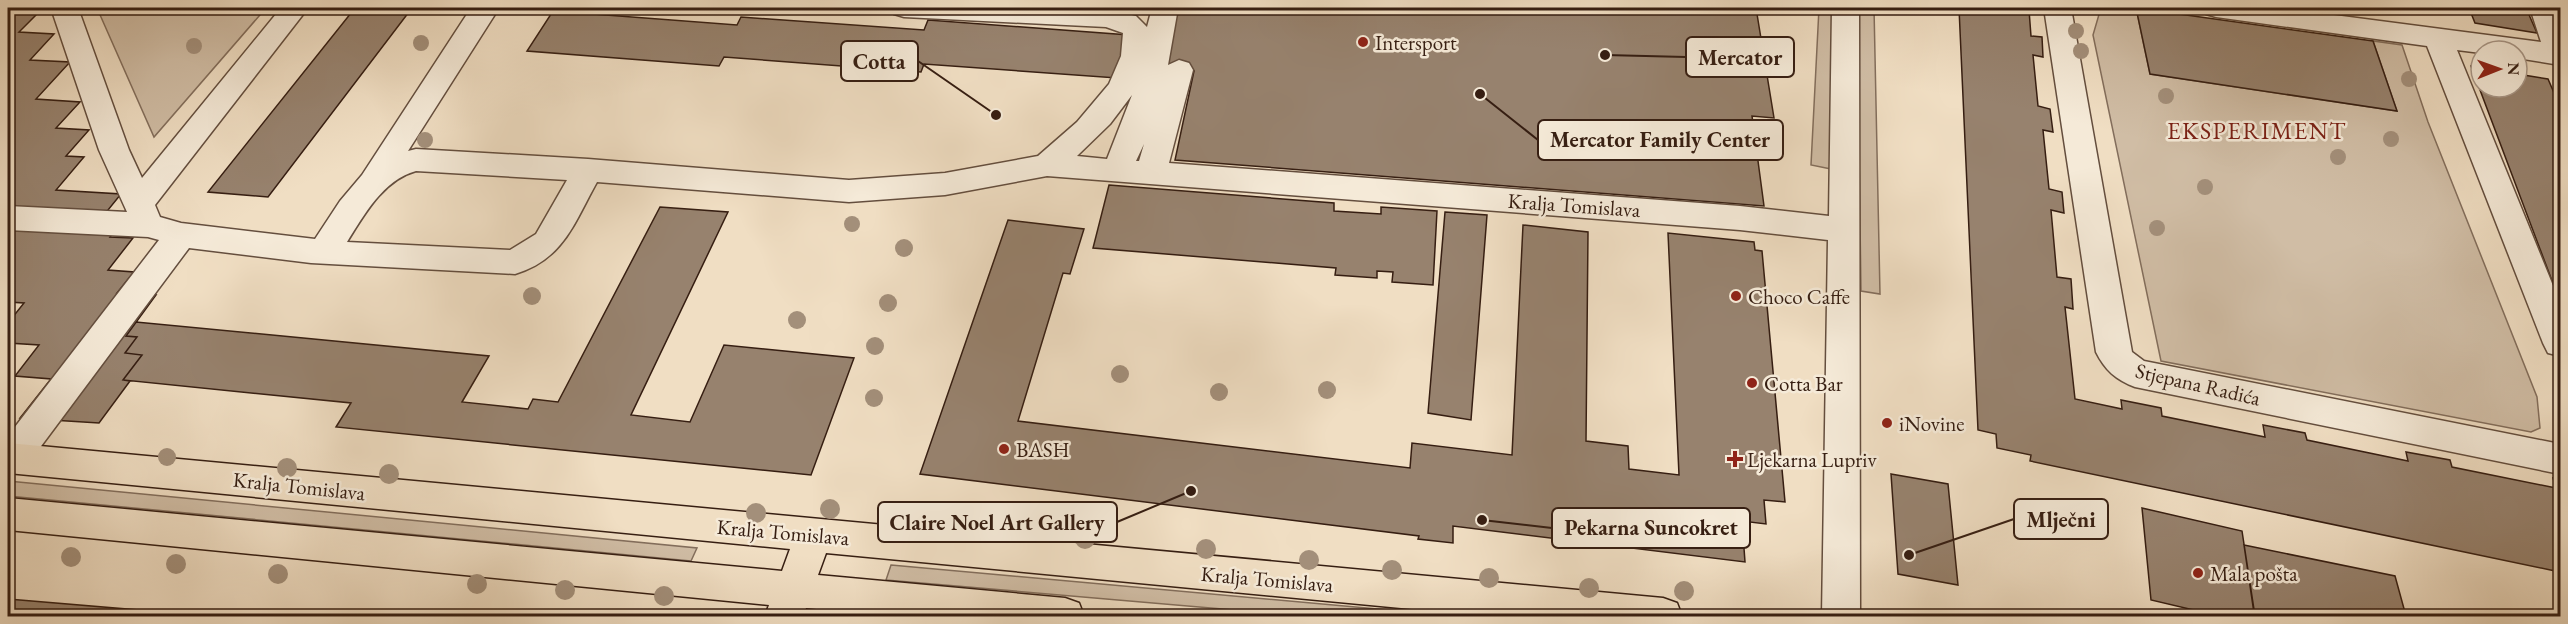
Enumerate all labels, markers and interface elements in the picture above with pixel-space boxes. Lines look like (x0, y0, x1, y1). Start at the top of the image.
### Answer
place label: Intersport (1375, 29, 1457, 56)
marker: Intersport (1356, 35, 1370, 49)
callout: Mercator (1686, 37, 1794, 77)
north arrow (2469, 39, 2529, 99)
callout: Cotta (841, 41, 918, 81)
text: Mercator (1698, 43, 1783, 72)
text: Cotta (853, 47, 906, 76)
text: N (2503, 62, 2524, 75)
district label: EKSPERIMENT (2167, 115, 2347, 146)
callout: Mercator Family Center (1538, 120, 1783, 160)
text: Mercator Family Center (1550, 125, 1771, 154)
street label: Kralja Tomislava (1507, 187, 1642, 223)
place label: Choco Caffe (1748, 283, 1850, 310)
marker: Choco Caffe (1729, 289, 1743, 303)
street label: Stjepana Radića (2133, 356, 2264, 412)
place label: Cotta Bar (1764, 370, 1843, 397)
marker: Cotta Bar (1745, 376, 1759, 390)
place label: iNovine (1899, 410, 1964, 437)
marker: iNovine (1880, 416, 1894, 430)
place label: BASH (1016, 436, 1070, 463)
marker: BASH (997, 442, 1011, 456)
place label: Ljekarna Lupriv (1747, 446, 1877, 473)
marker: Ljekarna Lupriv (1728, 452, 1742, 466)
street label: Kralja Tomislava (232, 466, 367, 506)
callout: Mlječni (2014, 499, 2108, 539)
callout: Claire Noel Art Gallery (878, 502, 1117, 542)
text: Mlječni (2026, 505, 2096, 534)
text: Claire Noel Art Gallery (889, 508, 1105, 537)
callout: Pekarna Suncokret (1552, 508, 1750, 548)
street label: Kralja Tomislava (716, 513, 851, 551)
text: Pekarna Suncokret (1564, 513, 1738, 542)
street label: Kralja Tomislava (1200, 560, 1335, 598)
place label: Mala pošta (2210, 560, 2298, 587)
marker: Mala pošta (2191, 566, 2205, 580)

